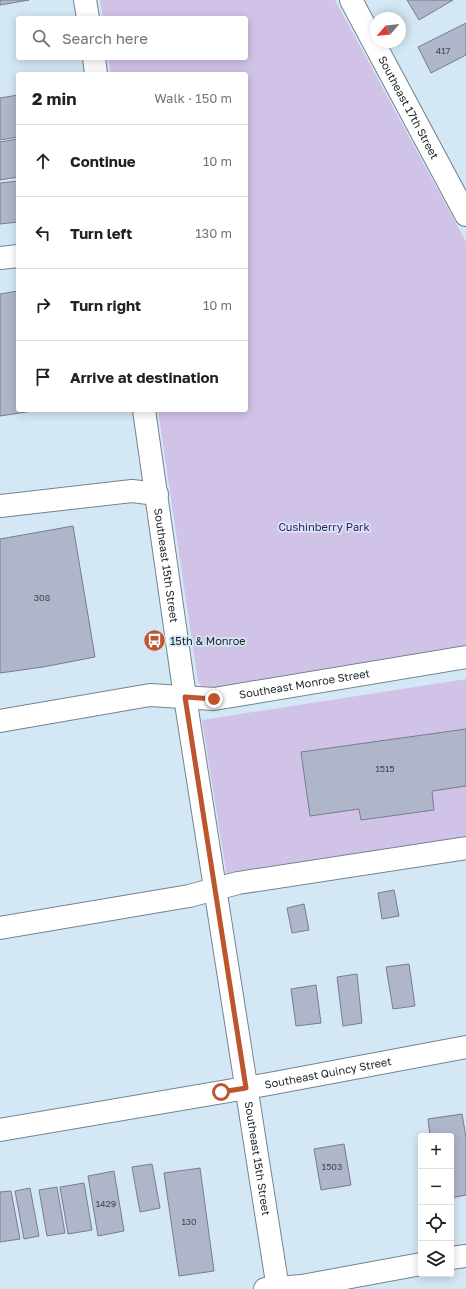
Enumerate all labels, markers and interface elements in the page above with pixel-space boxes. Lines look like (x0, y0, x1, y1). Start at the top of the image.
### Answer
north arrow (370, 12, 406, 48)
search box (16, 16, 248, 60)
icon: search (30, 27, 52, 49)
text: Search here (62, 29, 148, 47)
house number: 417 (436, 45, 451, 56)
street label: Southeast 17th Street (376, 54, 442, 161)
text: 2 min (32, 88, 76, 109)
text: Walk · 150 m (154, 90, 232, 106)
icon: ahead (32, 150, 54, 172)
text: Continue (70, 152, 136, 170)
text: 10 m (203, 153, 232, 169)
icon: left (32, 222, 54, 244)
text: Turn left (70, 224, 132, 242)
text: 130 m (195, 225, 232, 241)
icon: right (32, 294, 54, 316)
text: Turn right (70, 296, 141, 314)
text: 10 m (203, 297, 232, 313)
icon: arrive (32, 366, 54, 388)
text: Arrive at destination (70, 368, 219, 386)
street label: Southeast 15th Street (152, 507, 181, 623)
park label: Cushinberry Park (278, 520, 370, 533)
house number: 308 (34, 592, 50, 603)
bus stop icon: 15th & Monroe (142, 628, 168, 654)
place label: 15th & Monroe (170, 634, 246, 647)
street label: Southeast Monroe Street (238, 666, 371, 701)
route end (205, 690, 223, 708)
house number: 1515 (375, 763, 395, 774)
street label: Southeast Quincy Street (264, 1054, 393, 1091)
route start (212, 1083, 230, 1101)
street label: Southeast 15th Street (243, 1100, 273, 1216)
map controls (418, 1133, 454, 1277)
button: + (418, 1133, 454, 1169)
house number: 1503 (322, 1161, 342, 1172)
button: − (418, 1169, 454, 1205)
house number: 1429 (96, 1198, 116, 1209)
button: locate (418, 1205, 454, 1241)
house number: 130 (181, 1216, 197, 1227)
button: layers (418, 1241, 454, 1277)

